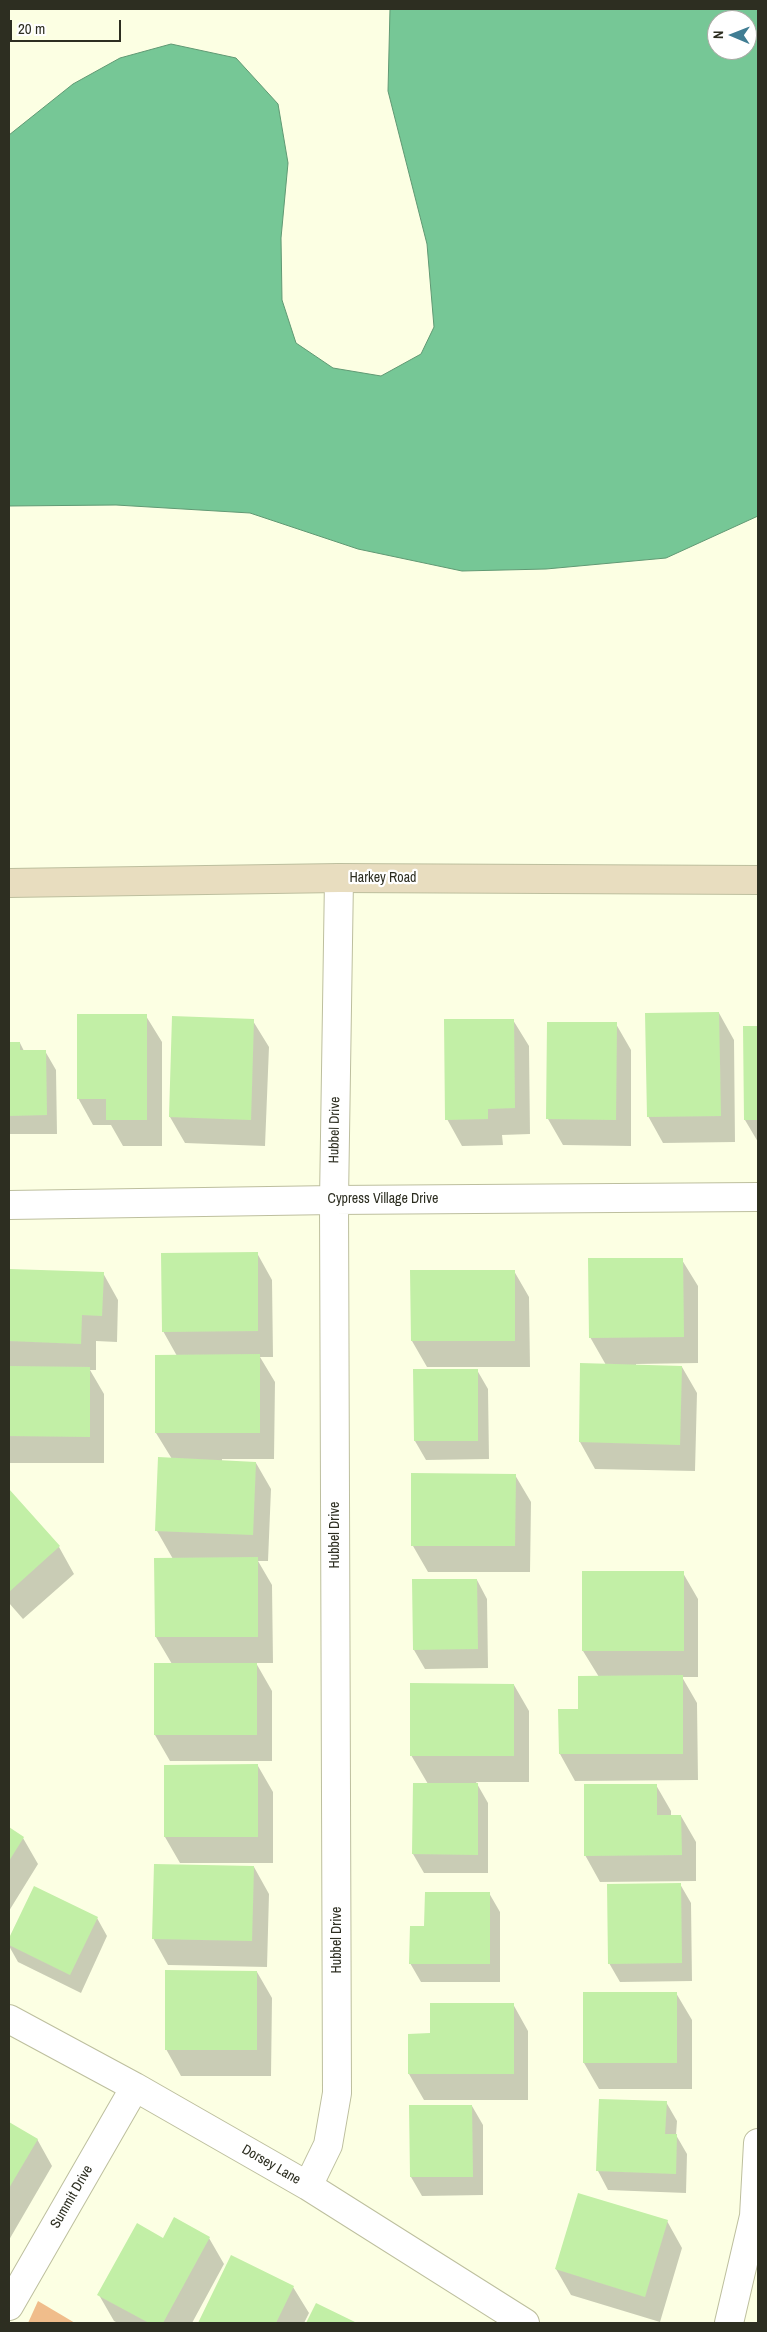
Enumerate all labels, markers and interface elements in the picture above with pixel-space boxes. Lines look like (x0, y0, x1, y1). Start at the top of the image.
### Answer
scale bar (12, 10, 124, 42)
north arrow (707, 10, 757, 60)
text: 20 m (18, 18, 45, 39)
text: N (709, 30, 727, 39)
street label: Harkey Road (350, 870, 416, 886)
street label: Hubbel Drive (326, 1096, 344, 1164)
street label: Cypress Village Drive (328, 1191, 438, 1207)
street label: Hubbel Drive (327, 1502, 343, 1568)
street label: Hubbel Drive (329, 1907, 345, 1973)
street label: Dorsey Lane (239, 2141, 303, 2189)
street label: Summit Drive (47, 2162, 97, 2232)

